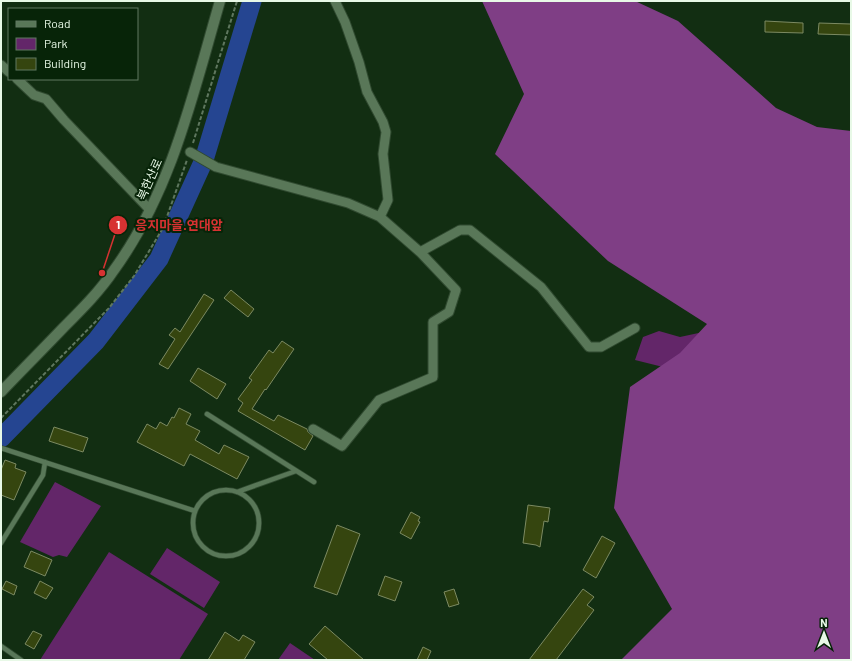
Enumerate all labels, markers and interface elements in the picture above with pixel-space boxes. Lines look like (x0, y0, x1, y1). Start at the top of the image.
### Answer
legend (8, 8, 138, 80)
text: Road (44, 16, 71, 30)
text: Park (44, 36, 68, 50)
text: Building (44, 56, 86, 70)
street label: 북한산로 (134, 156, 164, 202)
callout: 응지마을.연대앞 (108, 213, 231, 238)
text: 1 (116, 217, 120, 231)
text: 응지마을.연대앞 (135, 217, 223, 233)
north arrow (804, 613, 844, 653)
text: N (820, 616, 828, 629)

